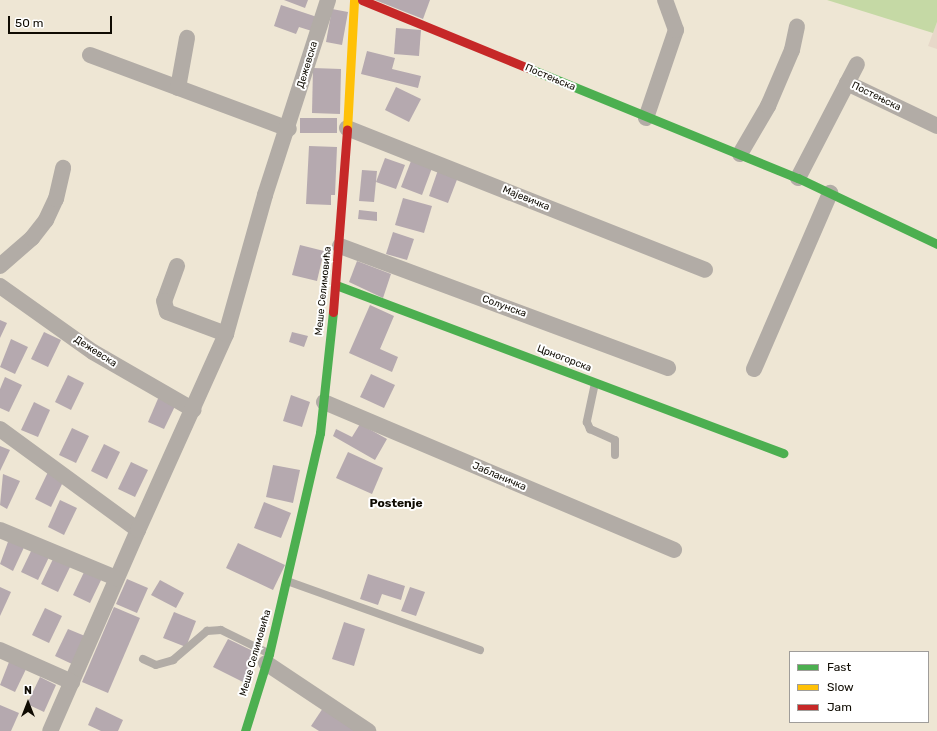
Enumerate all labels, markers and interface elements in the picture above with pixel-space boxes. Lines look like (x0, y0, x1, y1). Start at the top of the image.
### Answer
scale bar (10, 8, 114, 34)
text: 50 m (15, 16, 43, 30)
street label: Дежевска (295, 40, 321, 90)
street label: Постењска (523, 62, 577, 94)
street label: Постењска (849, 80, 903, 114)
street label: Мајевичка (501, 184, 551, 214)
street label: Меше Селимовића (313, 246, 335, 336)
street label: Солунска (480, 293, 528, 321)
street label: Дежевска (71, 334, 119, 370)
street label: Црногорска (535, 343, 593, 375)
street label: Јабланичка (470, 460, 528, 494)
district label: Postenje (369, 497, 423, 511)
street label: Меше Селимовића (238, 608, 274, 698)
legend (789, 651, 929, 723)
text: Fast (827, 660, 851, 674)
text: Slow (827, 680, 854, 694)
north arrow (8, 683, 48, 723)
text: N (24, 684, 32, 697)
text: Jam (827, 700, 852, 714)

